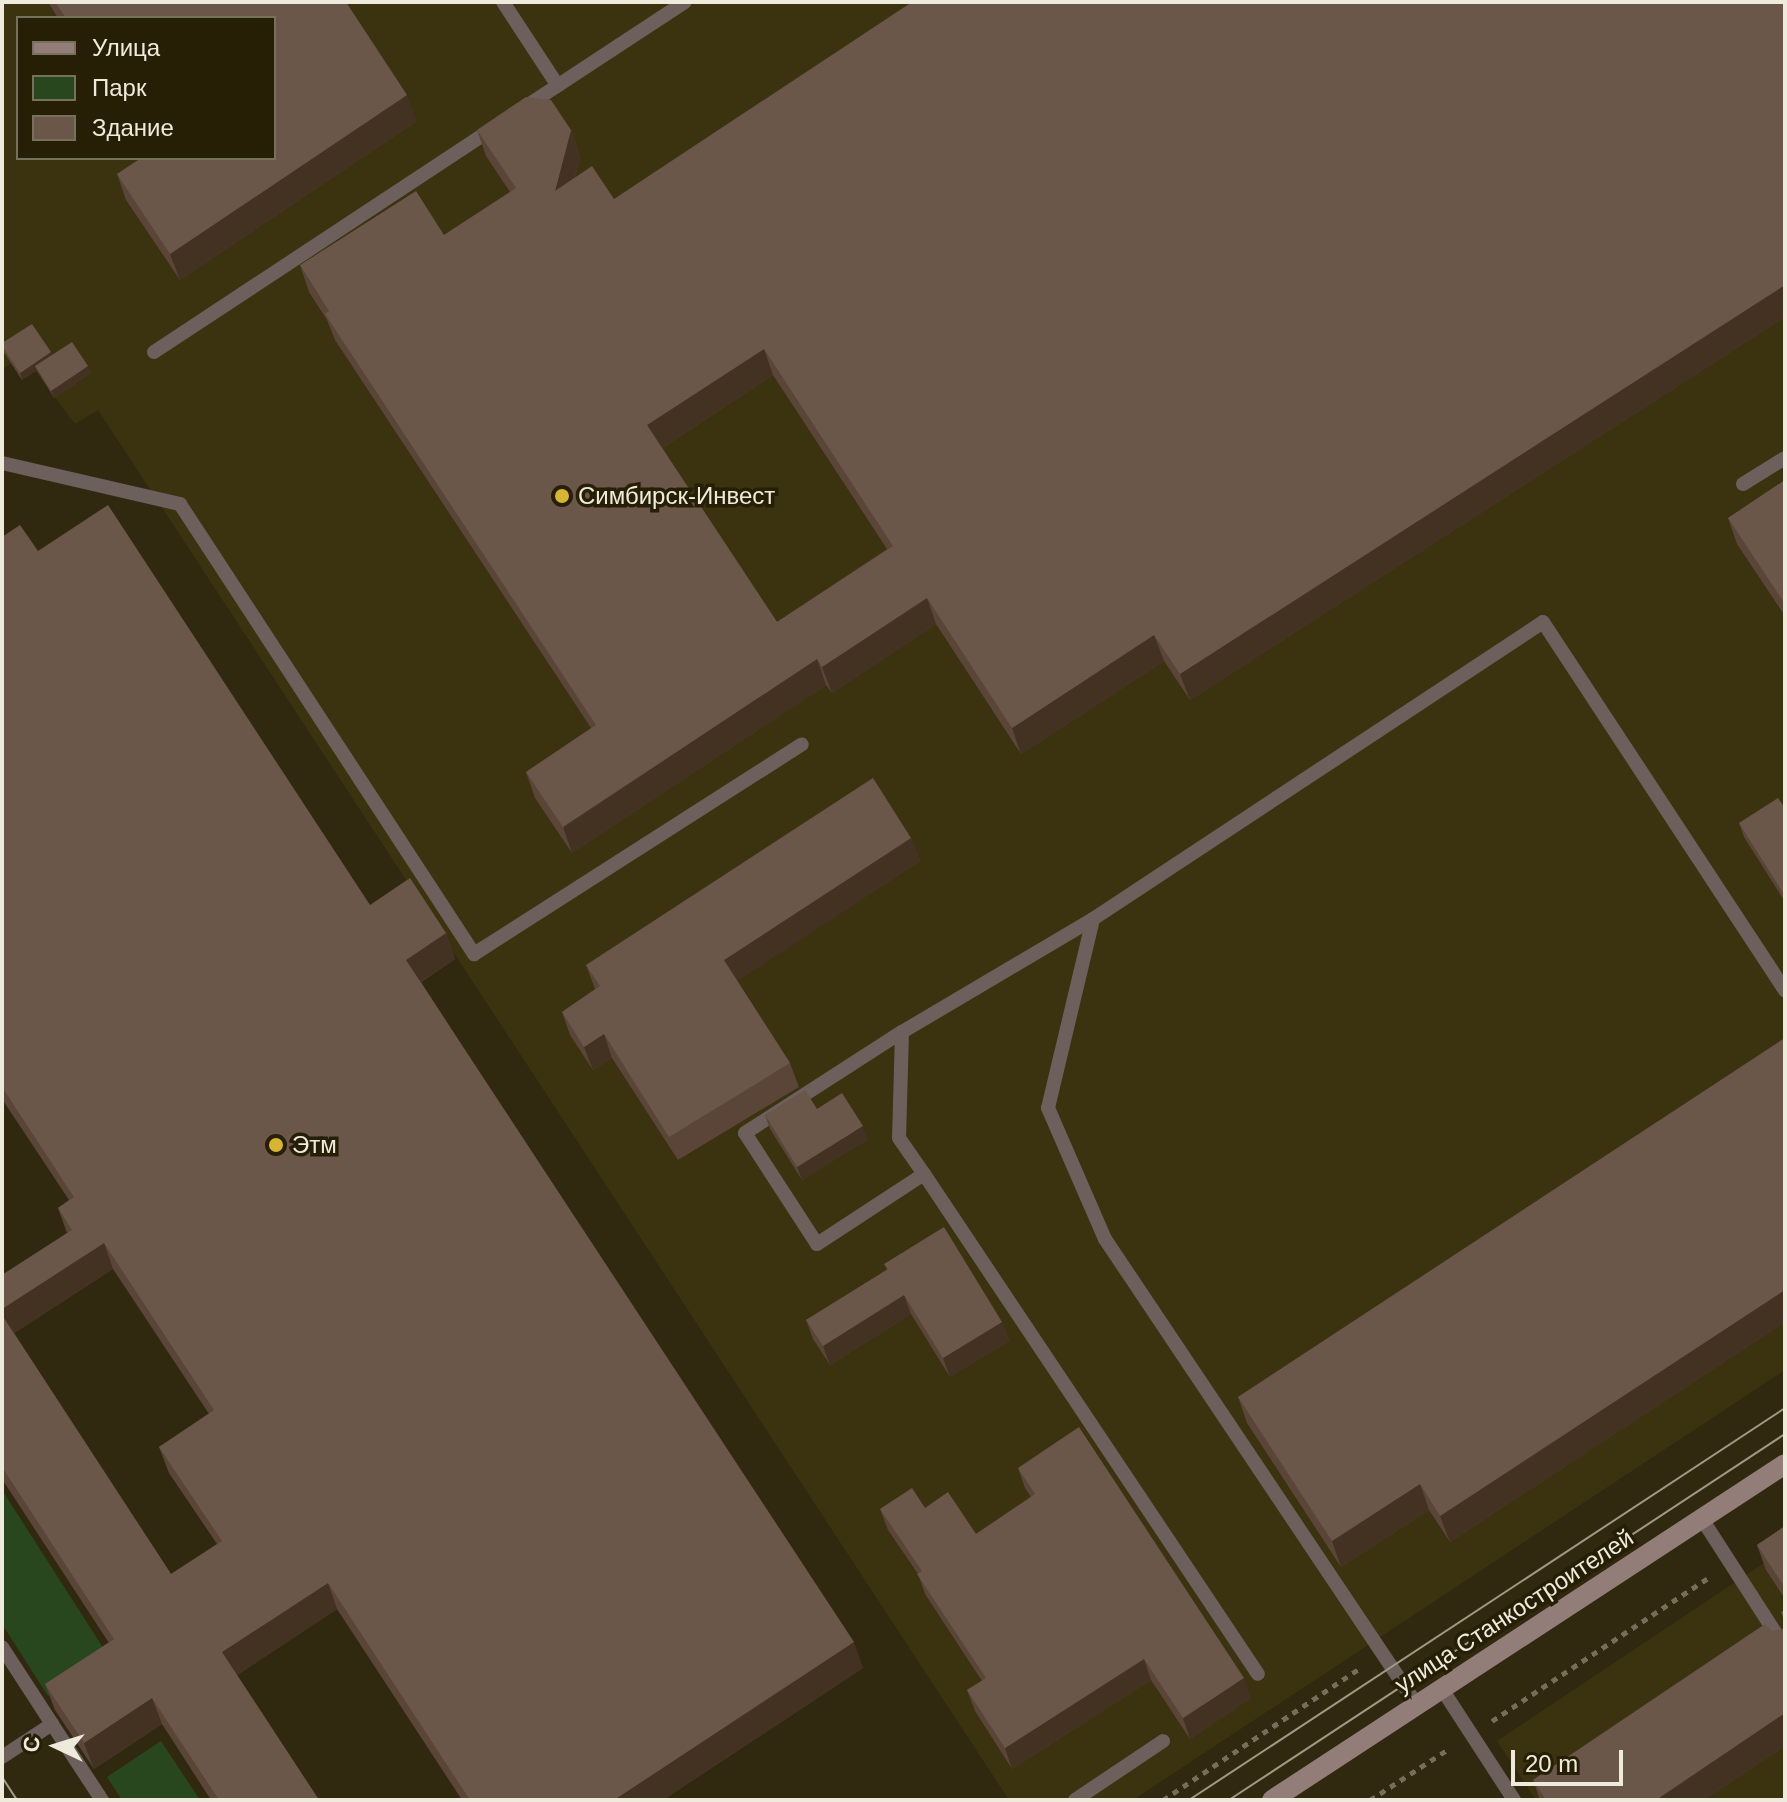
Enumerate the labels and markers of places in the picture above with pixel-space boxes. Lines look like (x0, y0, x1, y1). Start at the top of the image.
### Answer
place label: Симбирск-Инвест (578, 482, 775, 510)
marker: Симбирск-Инвест (553, 487, 571, 505)
place label: Этм (292, 1131, 337, 1159)
marker: Этм (267, 1136, 285, 1154)

